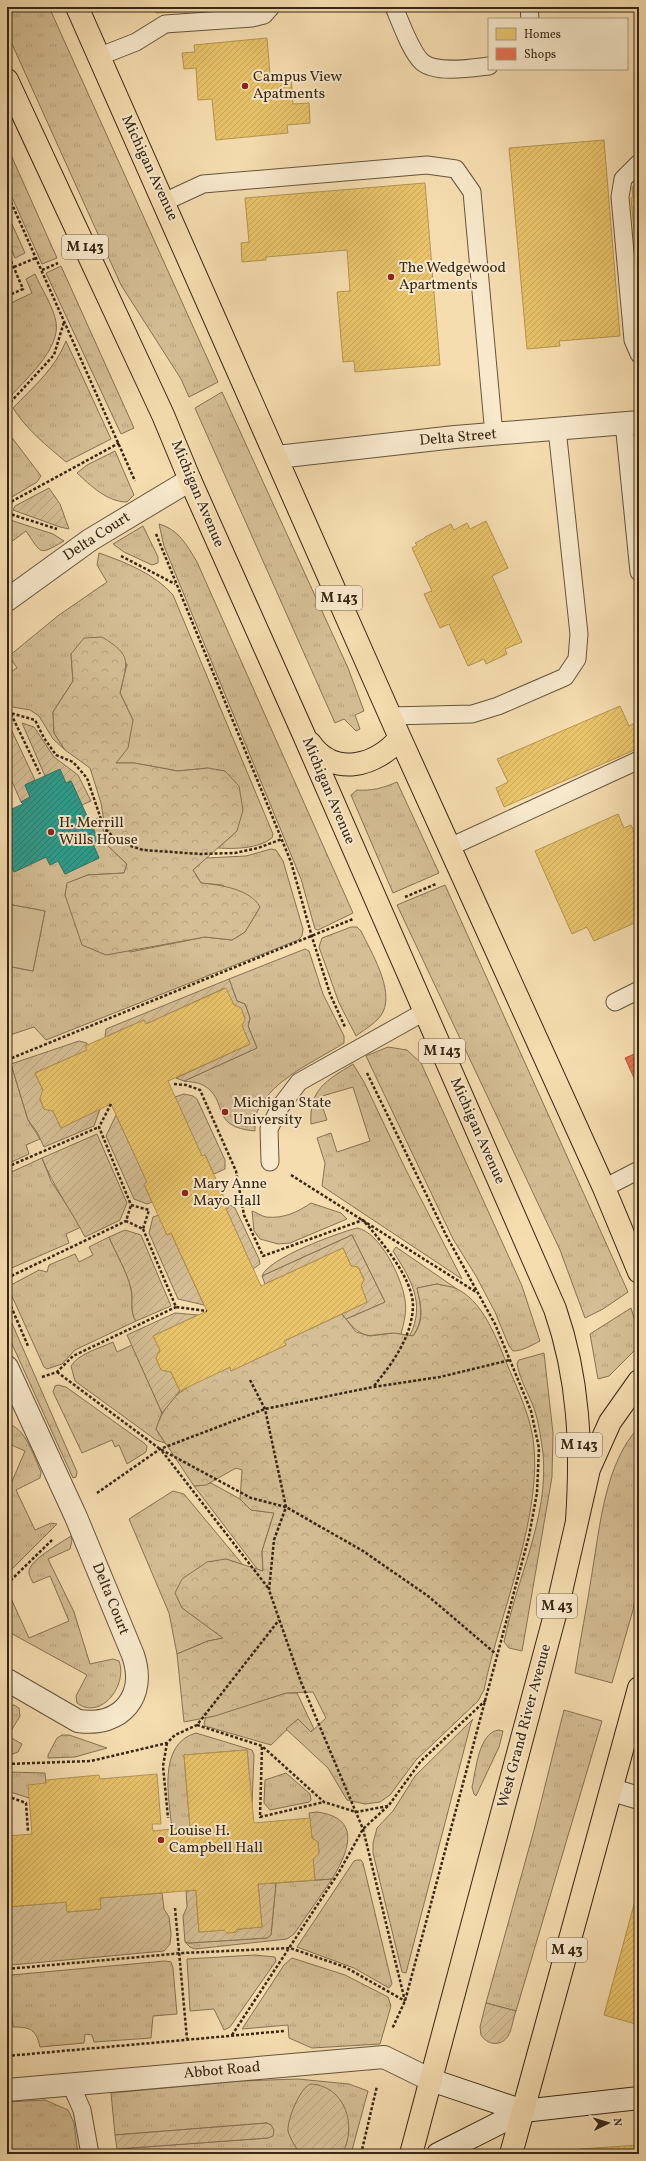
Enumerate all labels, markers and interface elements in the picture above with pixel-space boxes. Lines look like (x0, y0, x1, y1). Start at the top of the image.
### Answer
legend (488, 18, 628, 70)
text: Homes (524, 27, 561, 43)
text: Shops (524, 47, 556, 63)
place label: Campus View Apatments (253, 67, 343, 105)
marker: Campus View Apatments (240, 81, 250, 91)
street label: Michigan Avenue (115, 112, 183, 224)
road number: M 143 (62, 235, 108, 259)
place label: The Wedgewood Apartments (399, 258, 506, 296)
marker: The Wedgewood Apartments (386, 272, 396, 282)
street label: Delta Street (418, 424, 498, 452)
street label: Michigan Avenue (165, 437, 229, 551)
street label: Delta Court (59, 507, 135, 567)
road number: M 143 (316, 586, 362, 610)
street label: Michigan Avenue (296, 734, 360, 848)
place label: H. Merrill Wills House (59, 813, 138, 851)
marker: H. Merrill Wills House (46, 827, 56, 837)
road number: M 143 (419, 1039, 465, 1063)
street label: Michigan Avenue (444, 1074, 510, 1188)
place label: Michigan State University (233, 1093, 331, 1131)
marker: Michigan State University (220, 1107, 230, 1117)
place label: Mary Anne Mayo Hall (193, 1174, 267, 1212)
marker: Mary Anne Mayo Hall (180, 1188, 190, 1198)
road number: M 143 (556, 1433, 602, 1457)
street label: Delta Court (86, 1560, 134, 1638)
road number: M 43 (537, 1594, 577, 1618)
street label: West Grand River Avenue (493, 1642, 557, 1810)
place label: Louise H. Campbell Hall (169, 1821, 263, 1859)
marker: Louise H. Campbell Hall (156, 1835, 166, 1845)
road number: M 43 (547, 1938, 587, 1962)
street label: Abbot Road (183, 2057, 261, 2085)
north arrow (588, 2103, 628, 2143)
text: N (609, 2118, 624, 2127)

